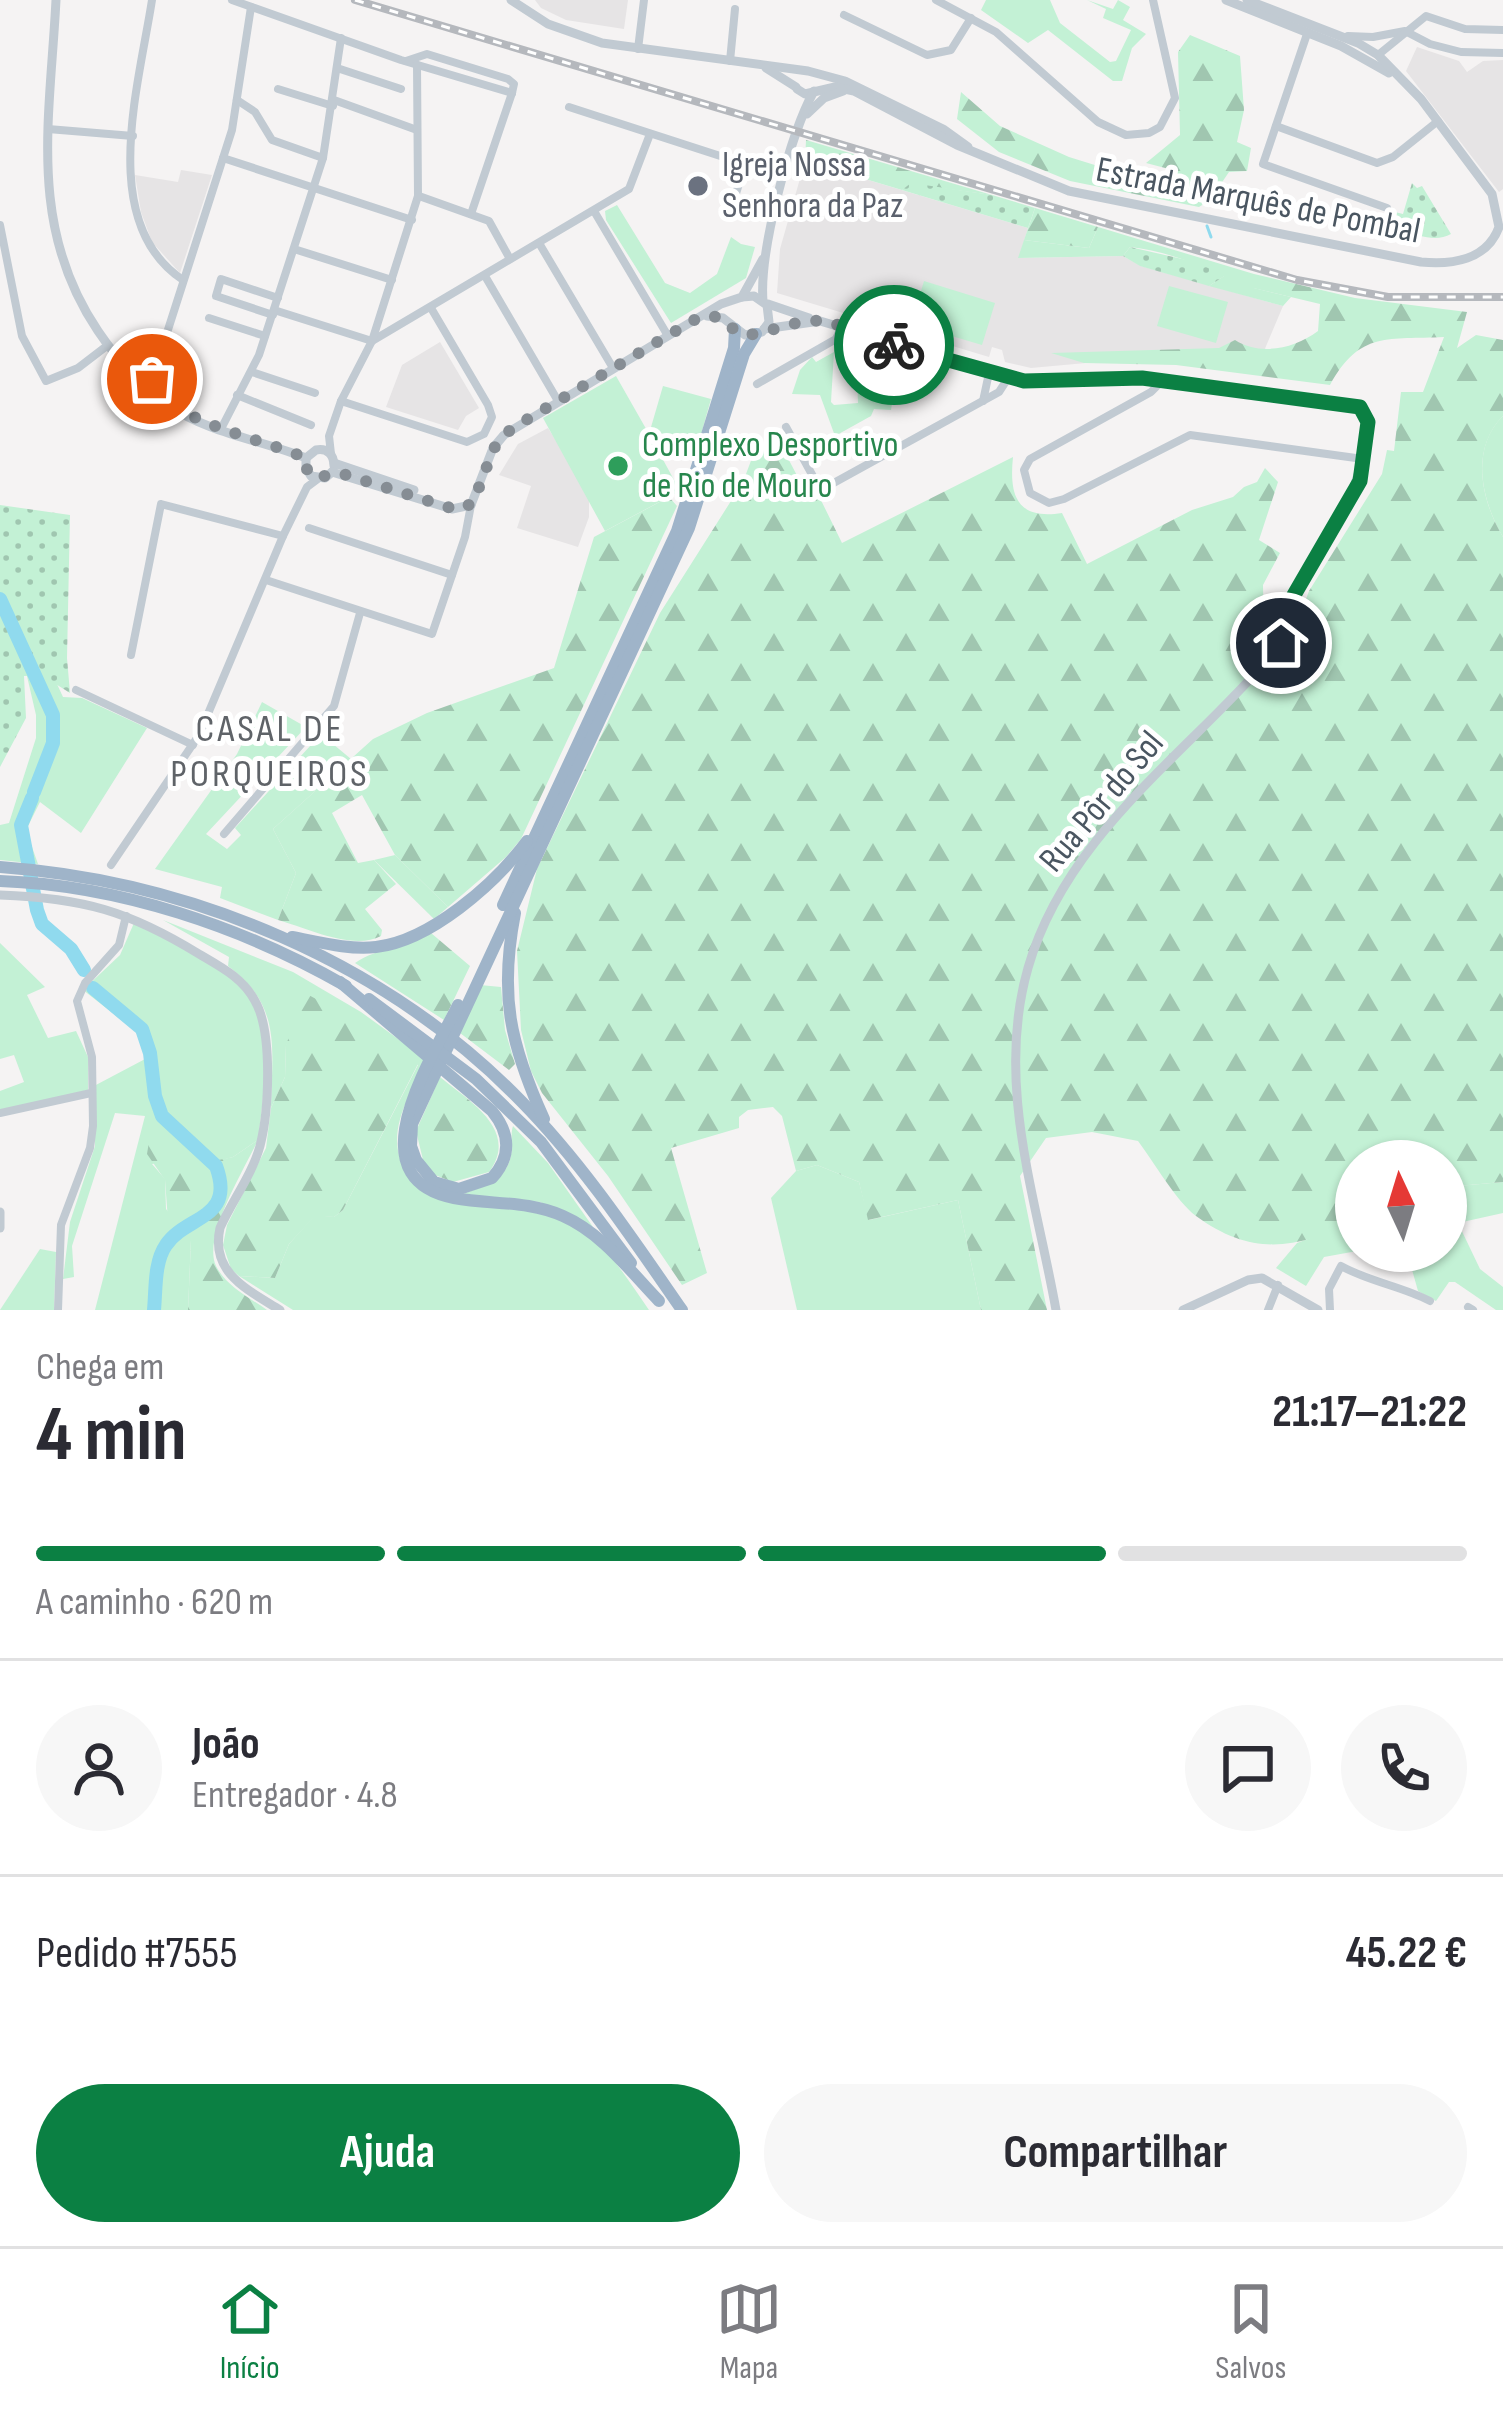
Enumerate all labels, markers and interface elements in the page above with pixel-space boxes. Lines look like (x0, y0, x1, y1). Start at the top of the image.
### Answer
place label: Igreja Nossa Senhora da Paz (722, 144, 903, 228)
street label: Estrada Marquês de Pombal (1092, 149, 1424, 253)
marker: Igreja Nossa Senhora da Paz (685, 173, 711, 199)
courier (834, 285, 954, 405)
icon: bike (861, 312, 927, 378)
pin (101, 328, 203, 430)
icon: bag (119, 346, 185, 412)
place label: Complexo Desportivo de Rio de Mouro (642, 424, 899, 508)
marker: Complexo Desportivo de Rio de Mouro (605, 453, 631, 479)
pin (1230, 592, 1332, 694)
icon: home (1248, 610, 1314, 676)
district label: CASAL DE PORQUEIROS (170, 706, 370, 798)
street label: Rua Pôr do Sol (1031, 723, 1173, 881)
north arrow (1335, 1140, 1467, 1272)
map controls (1335, 1140, 1467, 1272)
text: Chega em (36, 1344, 164, 1391)
text: 21:17–21:22 (1272, 1385, 1467, 1440)
text: 4 min (36, 1389, 187, 1482)
text: A caminho · 620 m (36, 1579, 273, 1626)
button: person (36, 1705, 162, 1831)
button: chat (1185, 1705, 1311, 1831)
button: phone (1341, 1705, 1467, 1831)
text: João (192, 1717, 260, 1772)
text: Entregador · 4.8 (192, 1772, 398, 1819)
text: Pedido #7555 (36, 1926, 237, 1981)
text: 45.22 € (1346, 1926, 1467, 1981)
button: Ajuda (36, 2084, 740, 2222)
button: Compartilhar (764, 2084, 1467, 2222)
tab: Início (217, 2276, 283, 2388)
tab: Mapa (716, 2276, 782, 2388)
tab: Salvos (1215, 2276, 1286, 2388)

